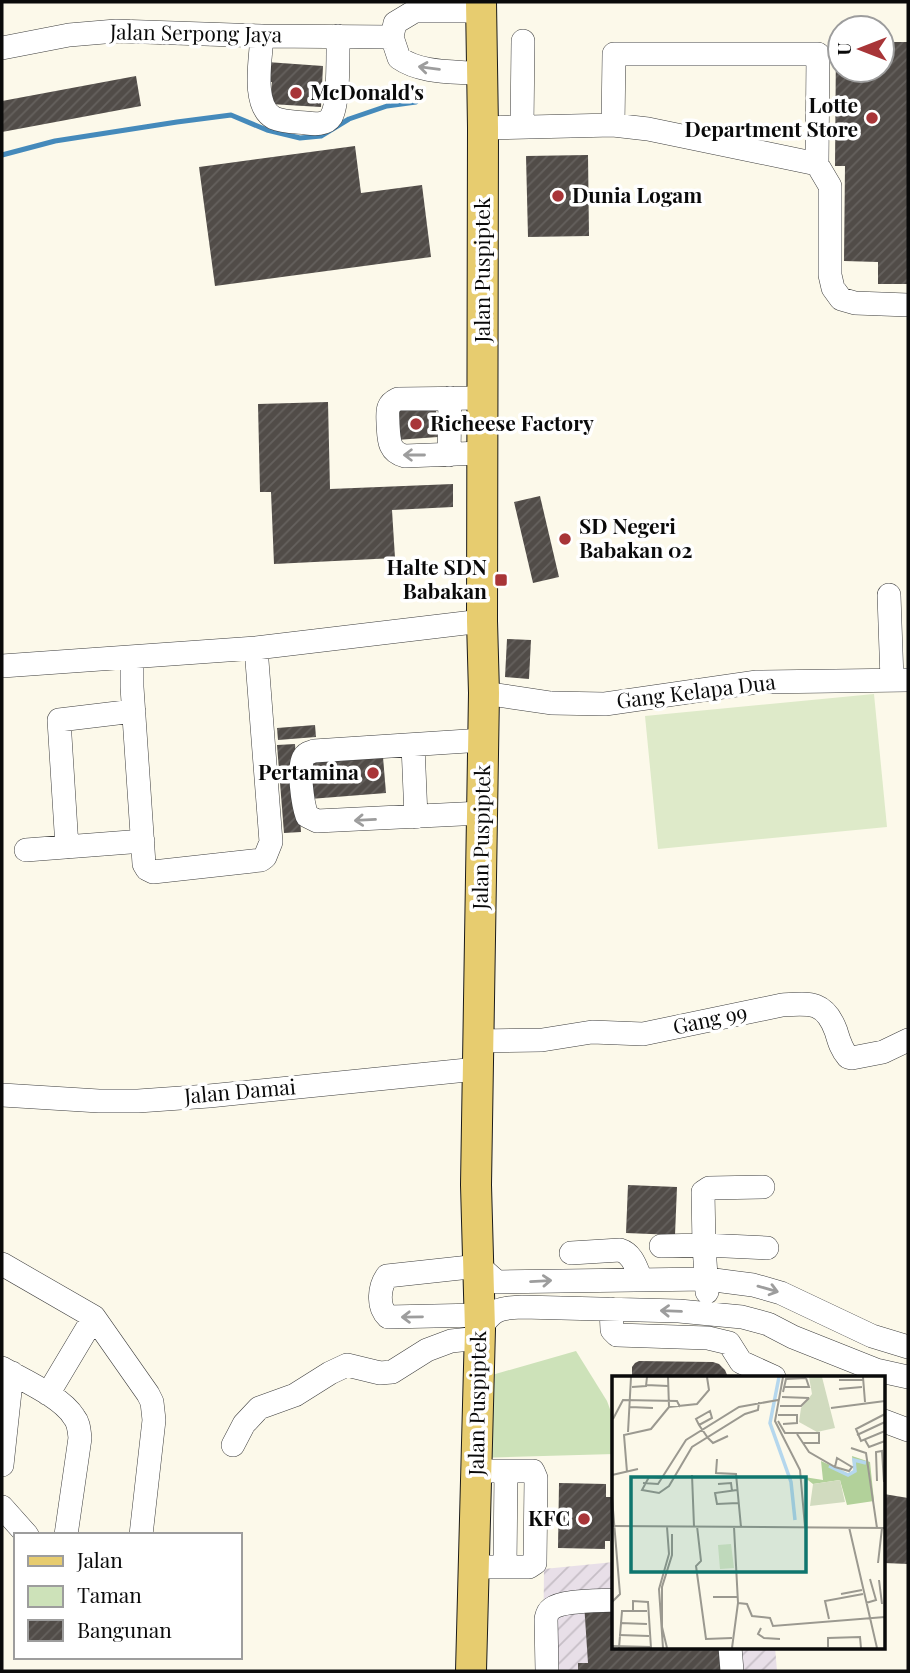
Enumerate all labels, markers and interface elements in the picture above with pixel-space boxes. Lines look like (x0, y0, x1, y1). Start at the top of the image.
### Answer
north arrow (826, 14, 896, 84)
street label: Jalan Serpong Jaya (109, 16, 283, 48)
text: U (830, 42, 856, 56)
one-way arrow (418, 62, 440, 75)
place label: McDonald's (310, 77, 424, 105)
marker: McDonald's (288, 85, 304, 101)
place label: Lotte Department Store (684, 90, 858, 142)
marker: Lotte Department Store (864, 110, 880, 126)
place label: Dunia Logam (572, 180, 702, 208)
marker: Dunia Logam (550, 188, 566, 204)
street label: Jalan Puspiptek (467, 197, 495, 344)
place label: Richeese Factory (430, 408, 594, 436)
marker: Richeese Factory (408, 416, 424, 432)
one-way arrow (403, 448, 426, 462)
place label: SD Negeri Babakan 02 (579, 511, 693, 563)
marker: SD Negeri Babakan 02 (557, 531, 573, 547)
place label: Halte SDN Babakan (387, 552, 487, 604)
marker: Halte SDN Babakan (493, 572, 509, 588)
street label: Gang Kelapa Dua (615, 666, 777, 714)
place label: Pertamina (258, 757, 359, 785)
street label: Jalan Puspiptek (465, 764, 495, 911)
marker: Pertamina (365, 765, 381, 781)
one-way arrow (355, 814, 377, 827)
street label: Gang 99 (670, 997, 749, 1040)
street label: Jalan Damai (182, 1071, 297, 1109)
one-way arrow (529, 1274, 552, 1287)
one-way arrow (756, 1284, 778, 1297)
one-way arrow (660, 1304, 683, 1317)
one-way arrow (400, 1310, 423, 1323)
street label: Jalan Puspiptek (461, 1330, 491, 1477)
inset map (612, 1376, 886, 1648)
place label: KFC (528, 1503, 570, 1531)
marker: KFC (576, 1511, 592, 1527)
legend (14, 1533, 242, 1659)
text: Jalan (76, 1545, 123, 1573)
text: Taman (77, 1580, 142, 1608)
text: Bangunan (77, 1615, 172, 1643)

